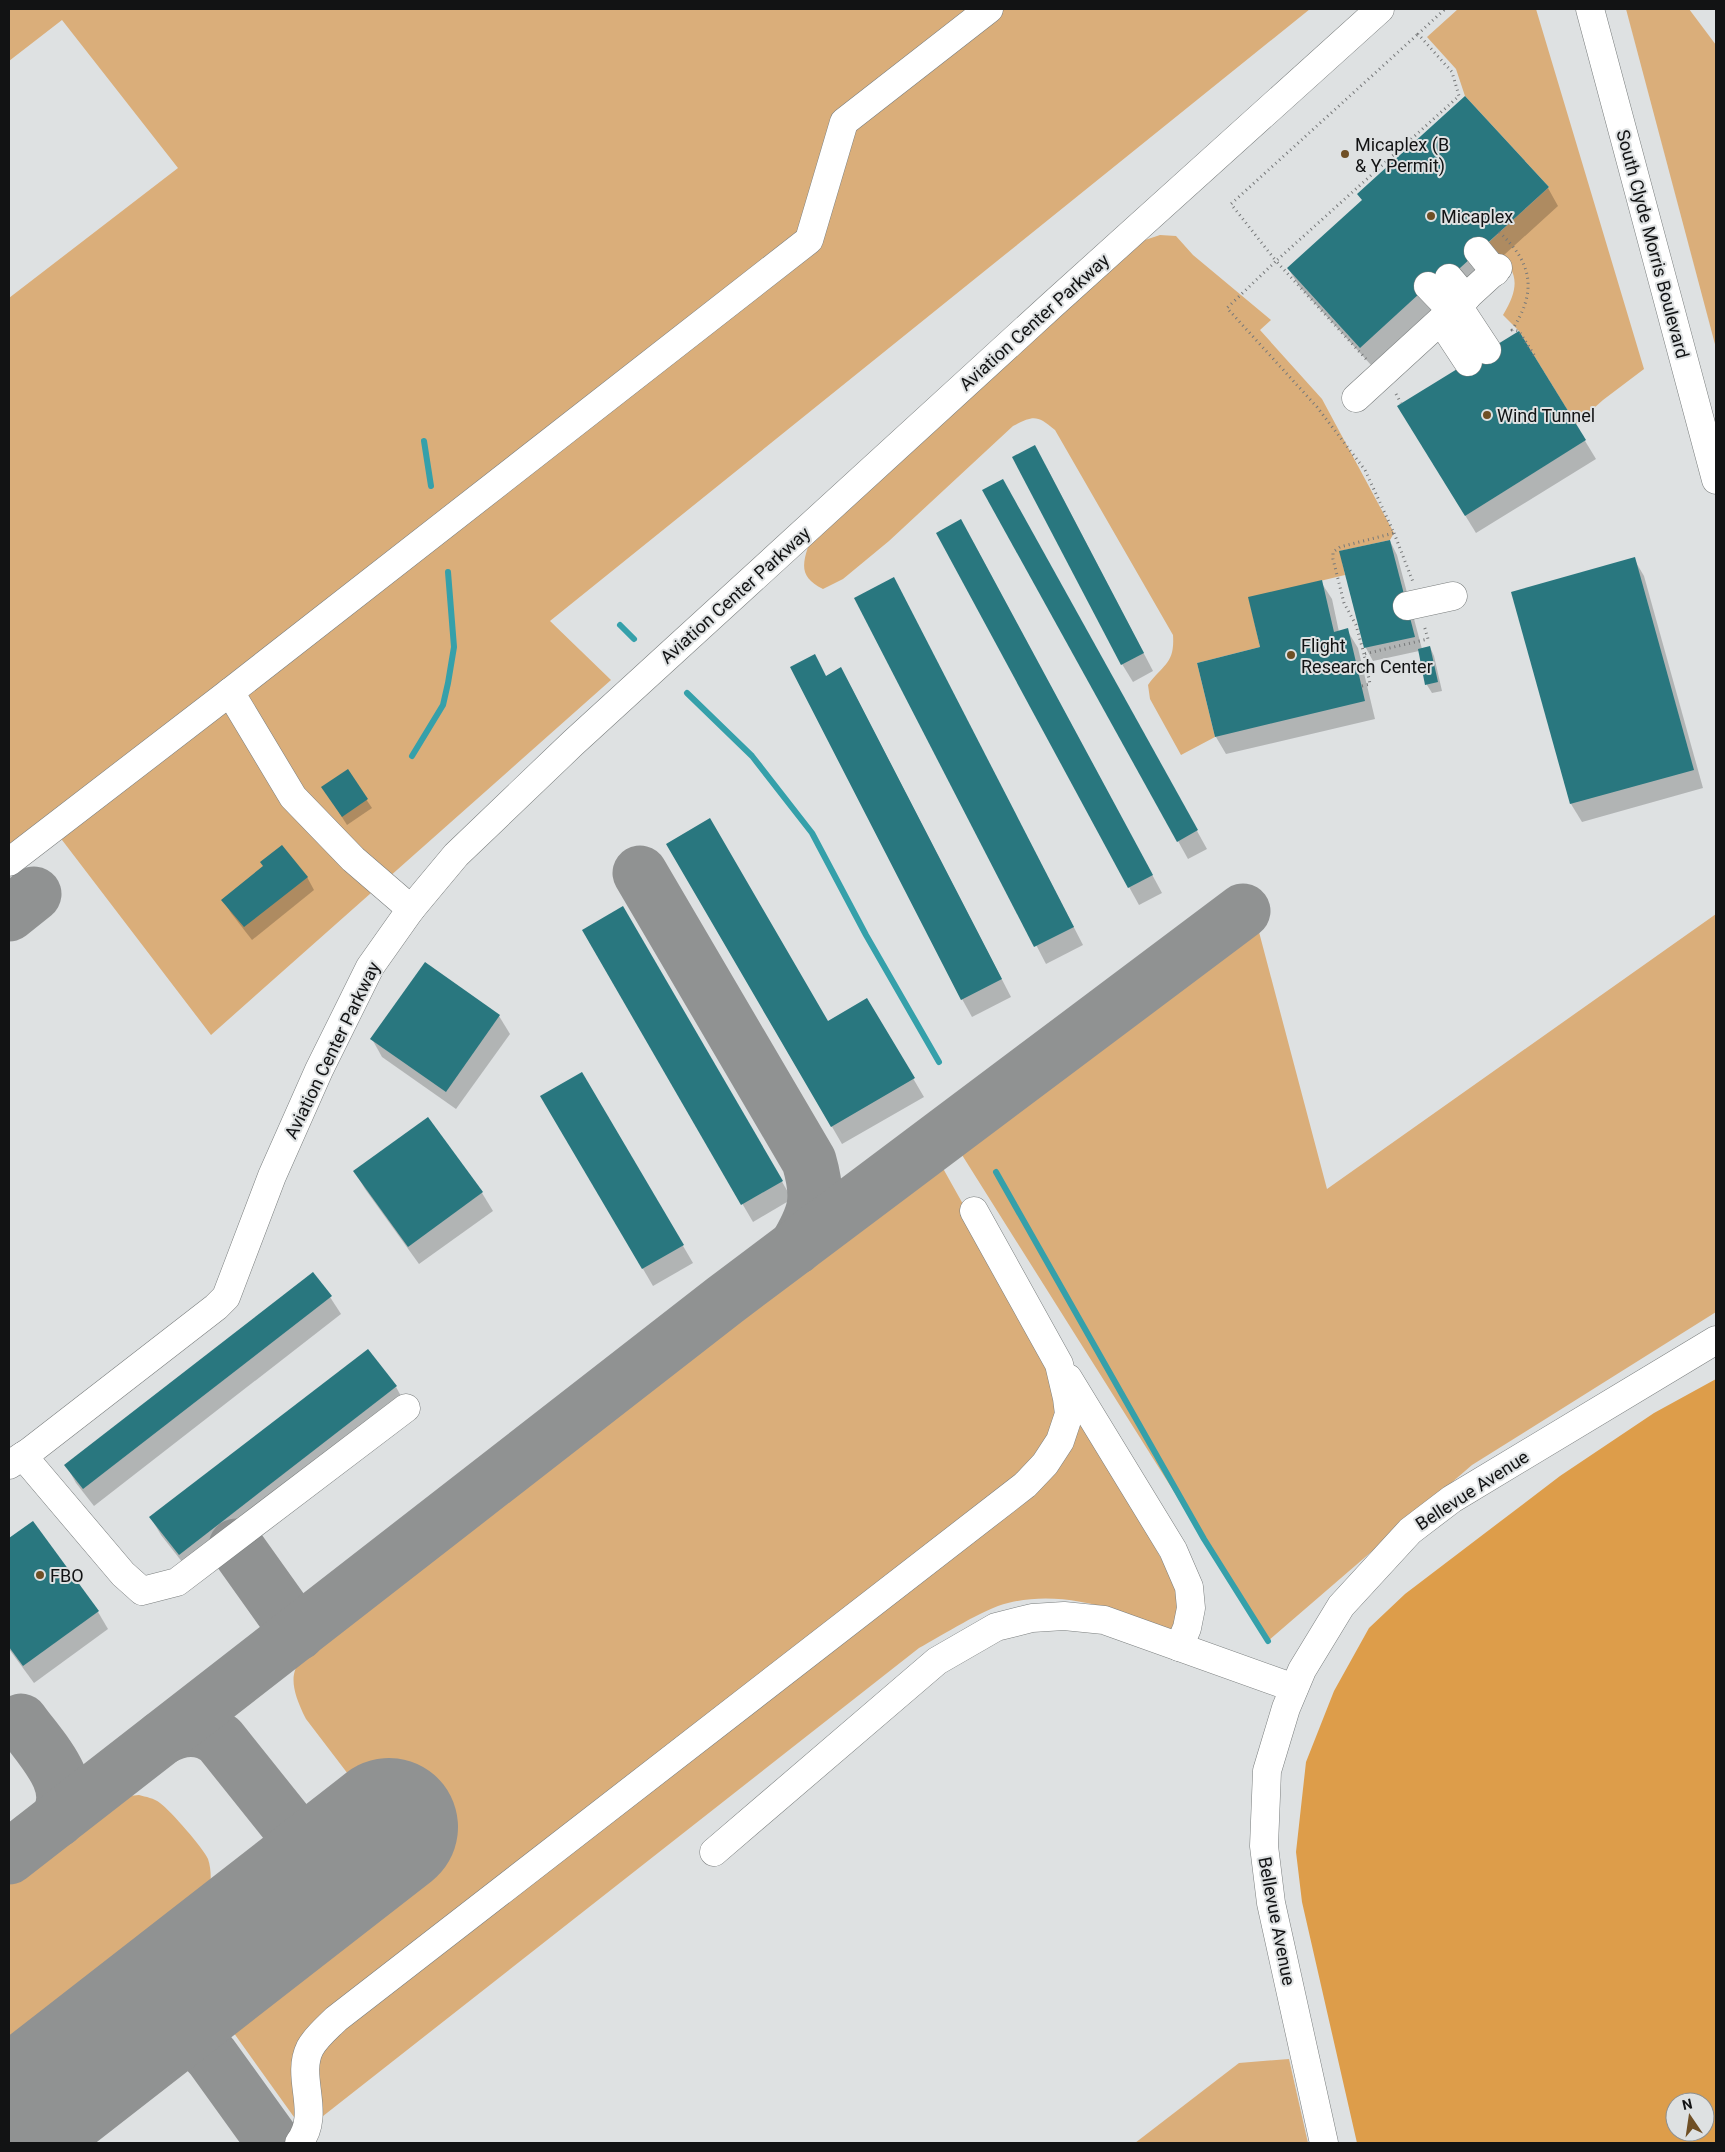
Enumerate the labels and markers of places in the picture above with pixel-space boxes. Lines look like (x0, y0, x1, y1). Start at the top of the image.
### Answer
place label: Micaplex (B & Y Permit) (1355, 134, 1449, 177)
marker: Micaplex (B & Y Permit) (1339, 148, 1351, 160)
place label: Micaplex (1441, 206, 1513, 227)
marker: Micaplex (1425, 210, 1437, 222)
place label: Wind Tunnel (1497, 405, 1595, 426)
marker: Wind Tunnel (1481, 409, 1493, 421)
place label: Flight Research Center (1301, 635, 1433, 677)
marker: Flight Research Center (1285, 649, 1297, 661)
place label: FBO (50, 1565, 84, 1586)
marker: FBO (34, 1569, 46, 1581)

